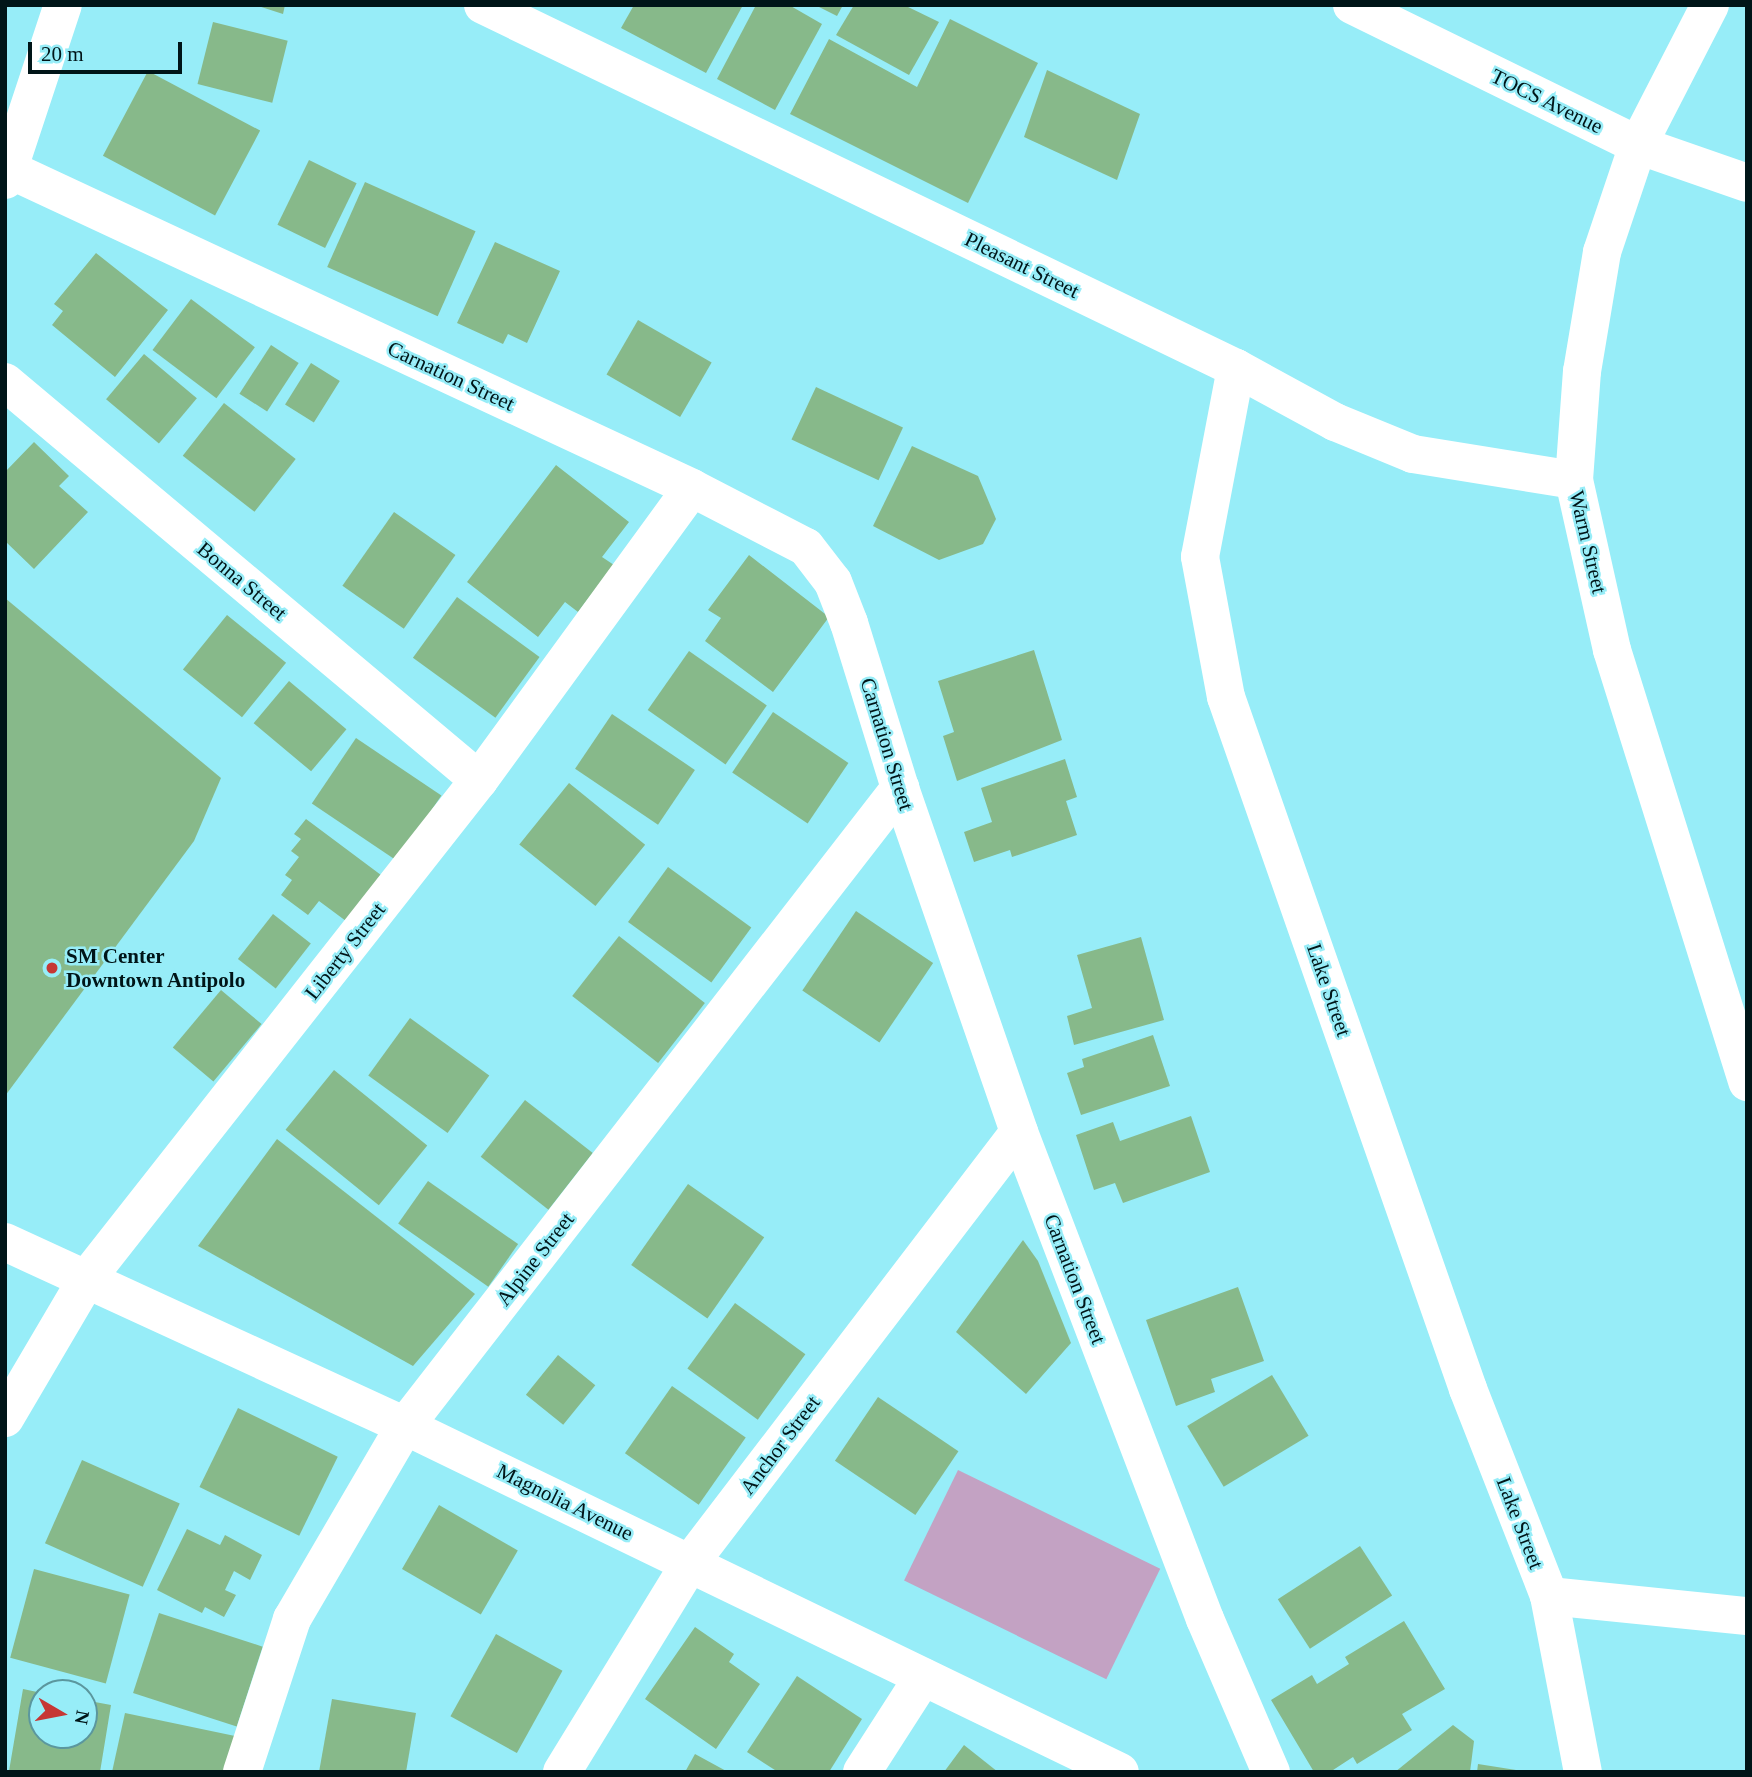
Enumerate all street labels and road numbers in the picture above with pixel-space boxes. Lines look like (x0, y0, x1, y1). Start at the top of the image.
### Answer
street label: TOCS Avenue (1487, 63, 1607, 139)
street label: Pleasant Street (961, 226, 1083, 304)
street label: Carnation Street (384, 336, 518, 416)
street label: Warm Street (1564, 488, 1612, 596)
street label: Bonna Street (192, 536, 292, 626)
street label: Carnation Street (855, 675, 919, 813)
street label: Liberty Street (299, 898, 391, 1004)
street label: Lake Street (1301, 940, 1357, 1040)
street label: Alpine Street (491, 1207, 579, 1311)
street label: Carnation Street (1039, 1211, 1111, 1347)
street label: Anchor Street (735, 1391, 825, 1499)
street label: Magnolia Avenue (492, 1458, 638, 1546)
street label: Lake Street (1491, 1474, 1549, 1572)

